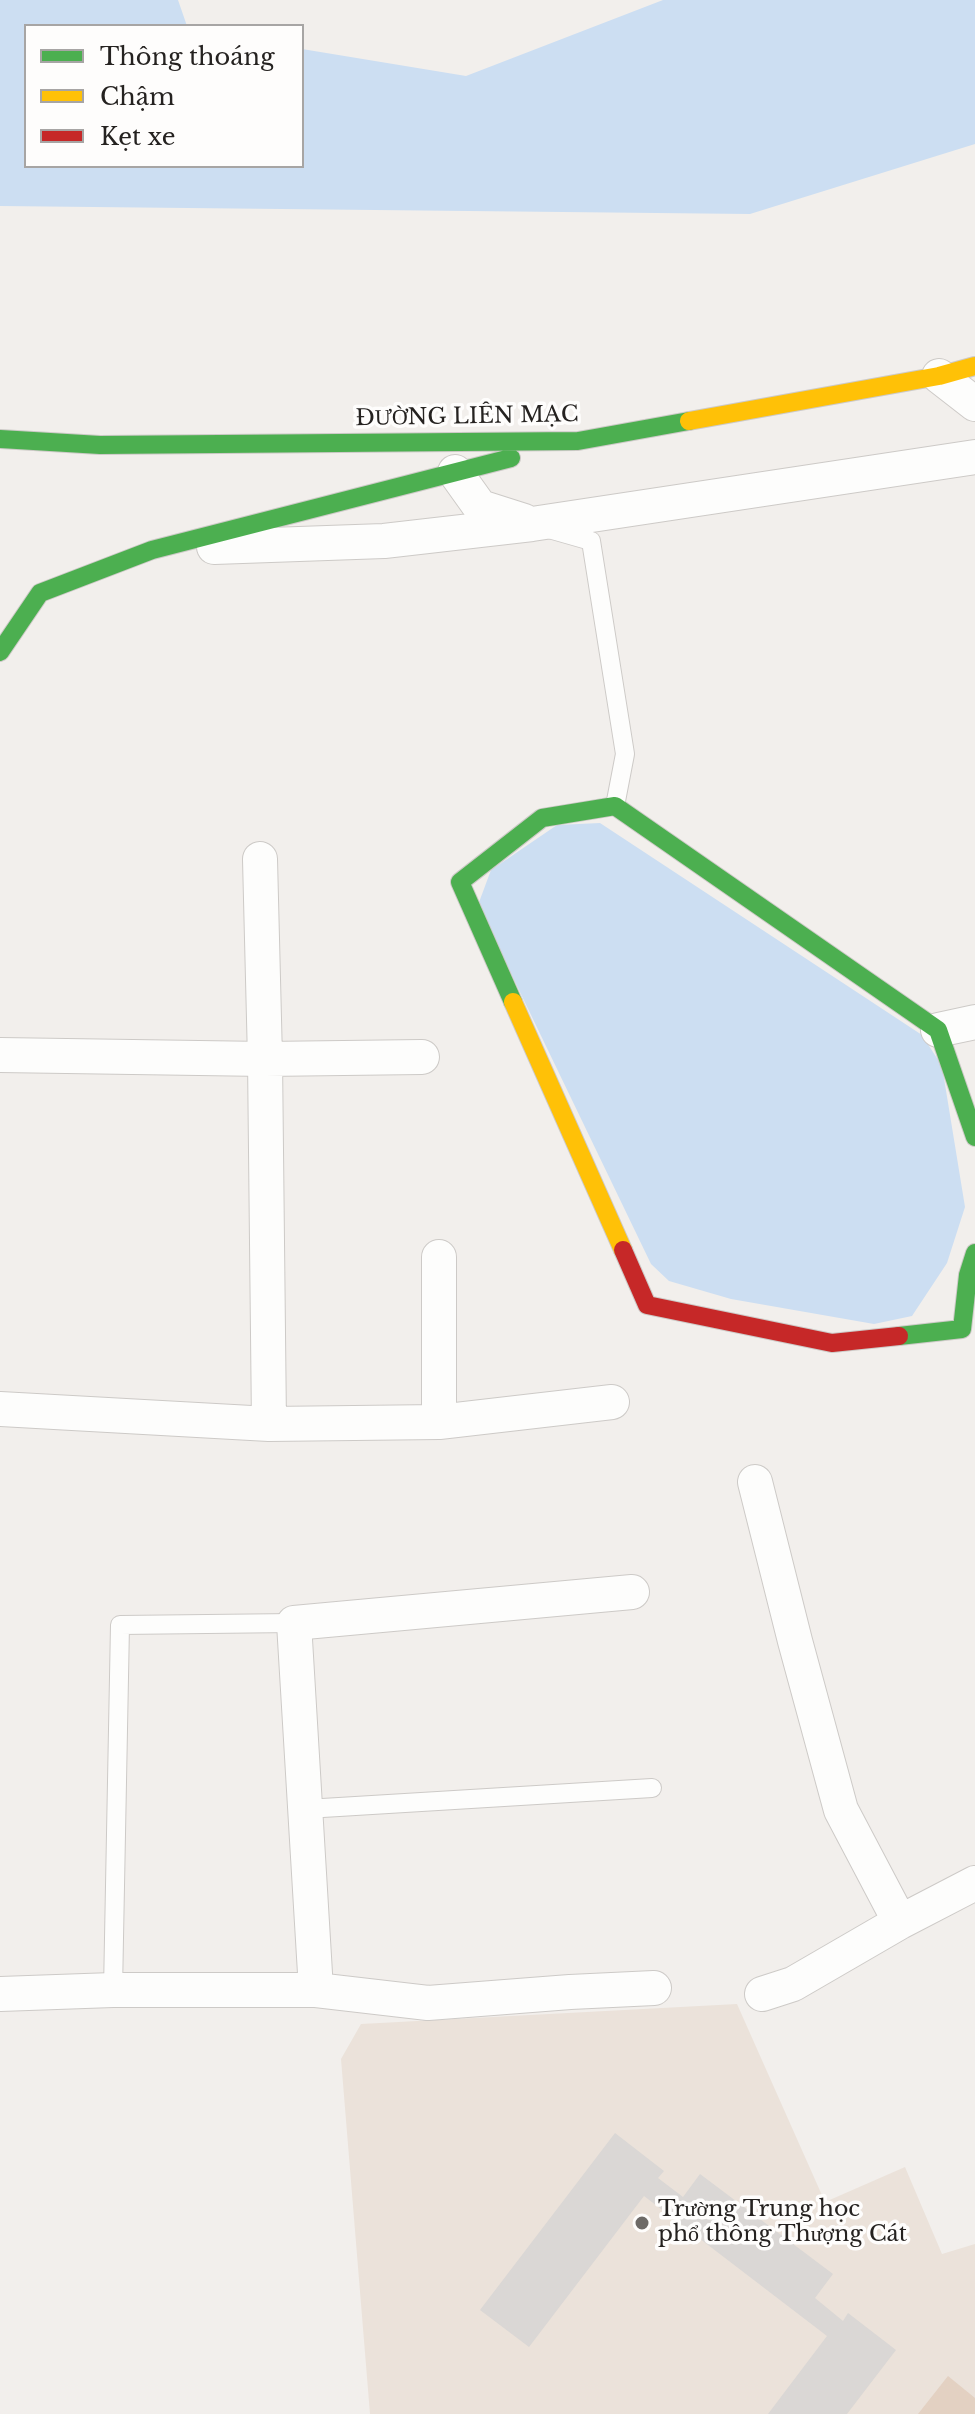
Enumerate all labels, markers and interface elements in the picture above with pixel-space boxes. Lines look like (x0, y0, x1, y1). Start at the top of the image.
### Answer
legend (24, 24, 304, 168)
text: Thông thoáng (100, 42, 275, 71)
text: Chậm (100, 82, 175, 111)
text: Kẹt xe (100, 122, 175, 151)
street label: ĐƯỜNG LIÊN MẠC (355, 402, 579, 432)
place label: Trường Trung học phổ thông Thượng Cát (658, 2197, 907, 2248)
marker: Trường Trung học phổ thông Thượng Cát (633, 2214, 651, 2232)

